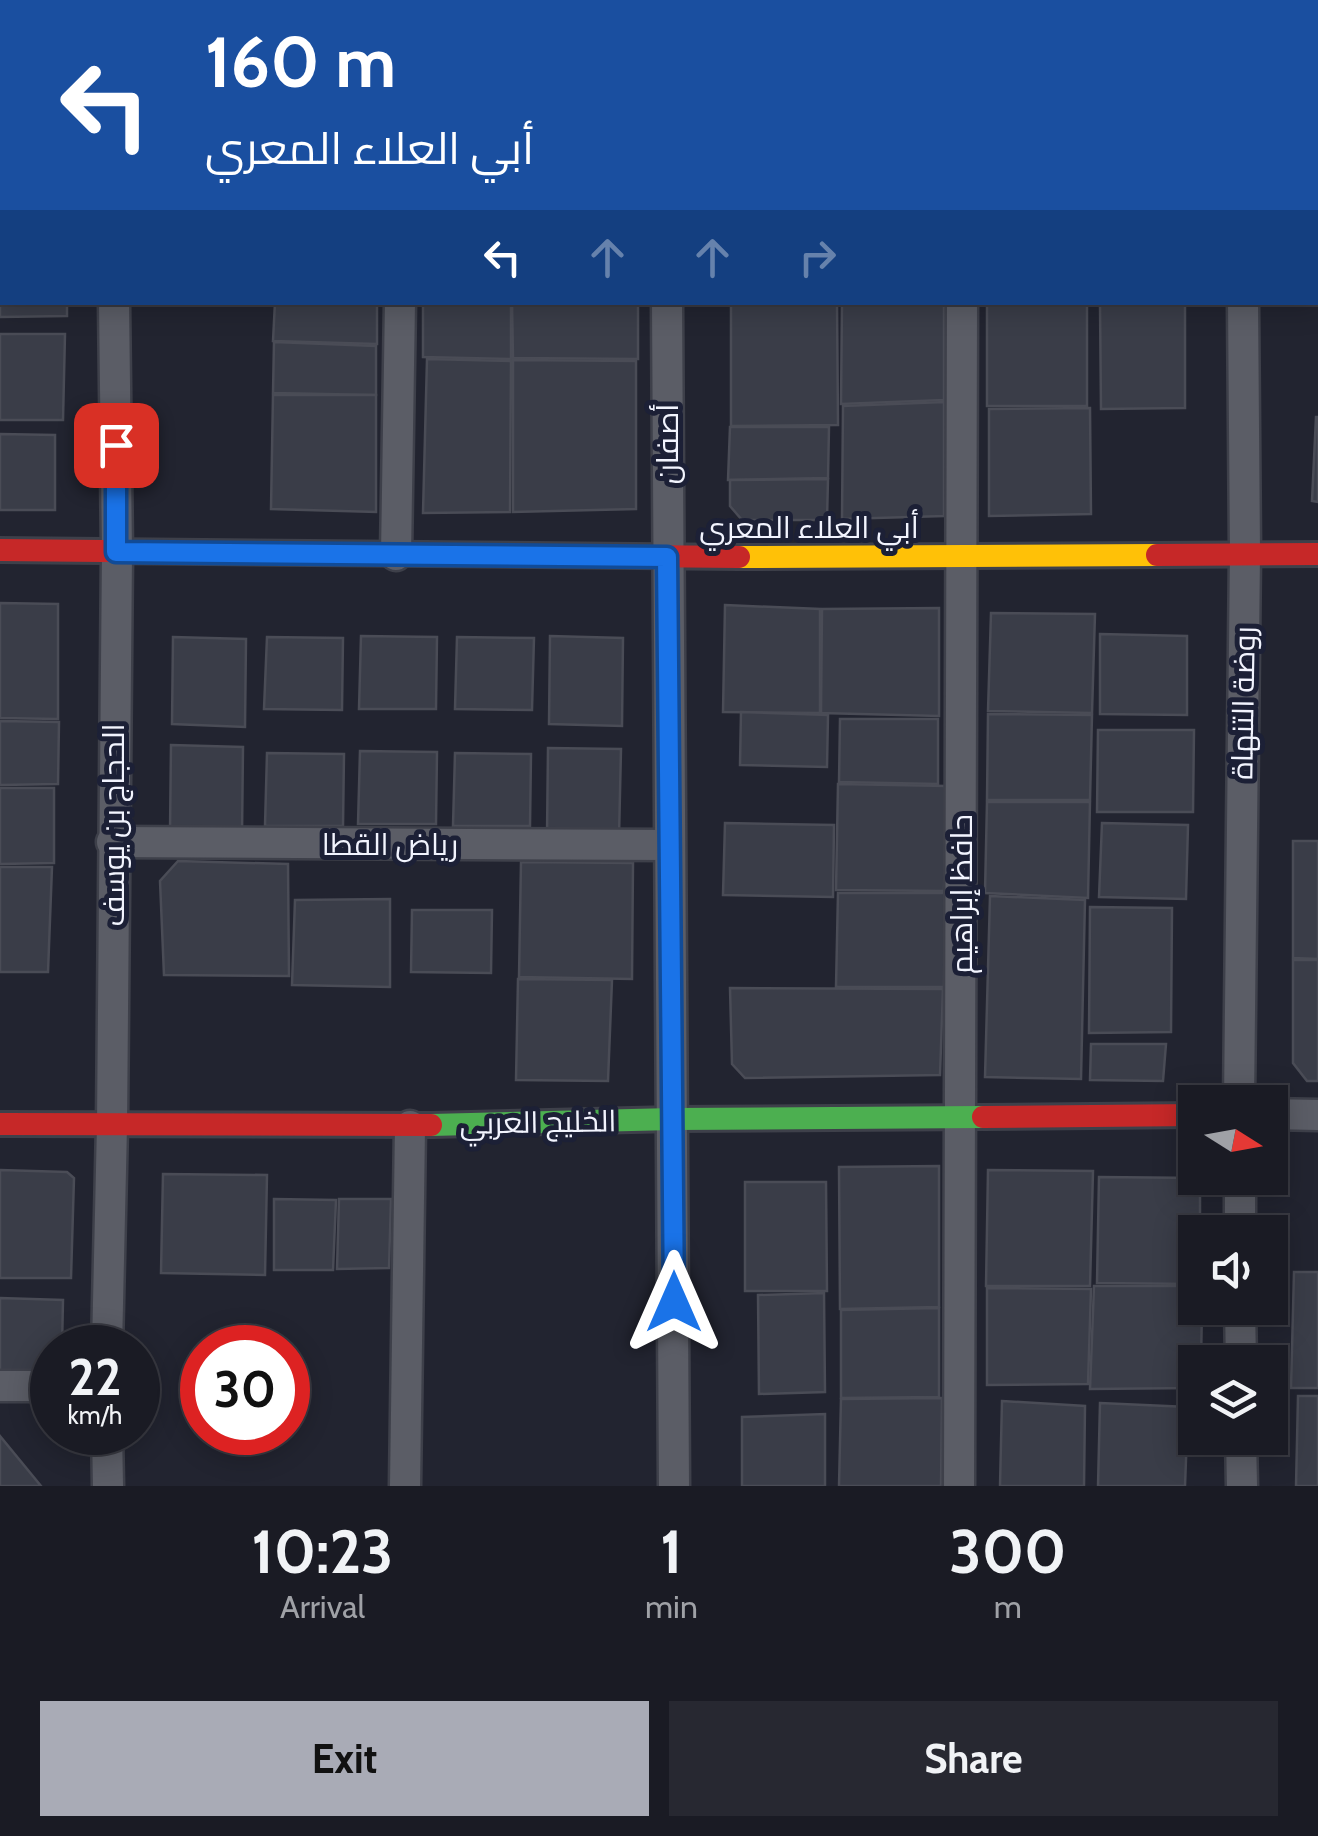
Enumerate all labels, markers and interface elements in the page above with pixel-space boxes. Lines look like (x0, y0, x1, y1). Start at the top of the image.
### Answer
text: 160 m (205, 19, 396, 105)
icon: left (40, 40, 170, 170)
text: أبي العلاء المعري (205, 121, 534, 175)
icon: left (475, 230, 530, 285)
icon: ahead (580, 230, 635, 285)
icon: ahead (685, 230, 740, 285)
icon: right (790, 230, 845, 285)
pin (74, 403, 159, 488)
street label: أصفان (649, 404, 686, 484)
icon: arrive (89, 418, 144, 473)
street label: أبي العلاء المعري (699, 509, 919, 551)
street label: روضة التنهاة (1223, 626, 1263, 780)
street label: الحجاج بن يوسف (95, 723, 134, 927)
street label: حافظ إبراهيم (943, 814, 982, 974)
street label: رياض القطا (322, 826, 458, 863)
north arrow (1178, 1085, 1288, 1195)
map controls (1178, 1085, 1288, 1455)
street label: الخليج العربي (459, 1102, 617, 1147)
button: sound (1178, 1215, 1288, 1325)
position arrow (622, 1250, 726, 1354)
speed limit sign: 30 (180, 1325, 310, 1455)
button: layers (1178, 1345, 1288, 1455)
text: 22 (69, 1347, 121, 1408)
text: km/h (68, 1400, 122, 1430)
text: 10:23 (252, 1515, 393, 1588)
text: 1 (660, 1515, 682, 1588)
text: 300 (949, 1515, 1066, 1588)
text: Arrival (280, 1587, 365, 1626)
text: min (645, 1587, 698, 1626)
text: m (994, 1587, 1022, 1626)
button: Exit (40, 1701, 649, 1816)
button: Share (669, 1701, 1278, 1816)

